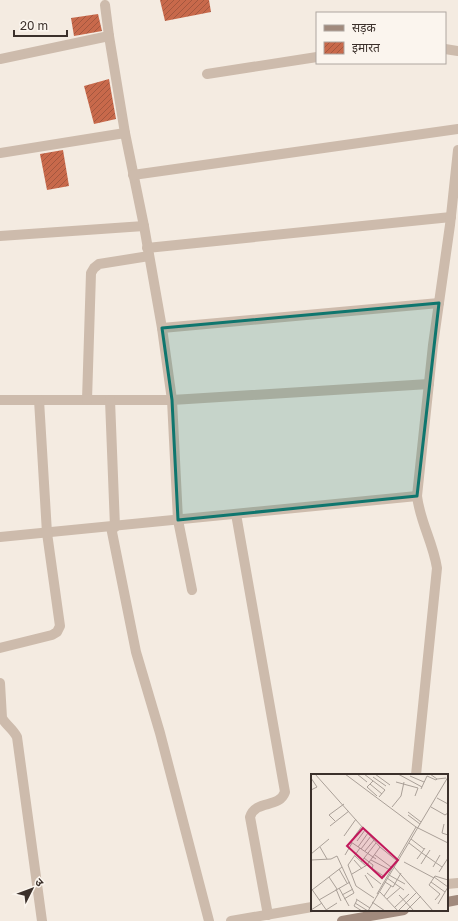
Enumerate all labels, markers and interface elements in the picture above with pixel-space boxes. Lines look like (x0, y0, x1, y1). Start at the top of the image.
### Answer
scale bar (14, 12, 67, 38)
legend (316, 12, 446, 64)
text: 20 m (20, 18, 48, 33)
text: सड़क (352, 20, 377, 35)
text: इमारत (352, 40, 381, 55)
inset map (311, 774, 448, 911)
north arrow (12, 869, 52, 909)
text: उ (33, 875, 47, 889)

